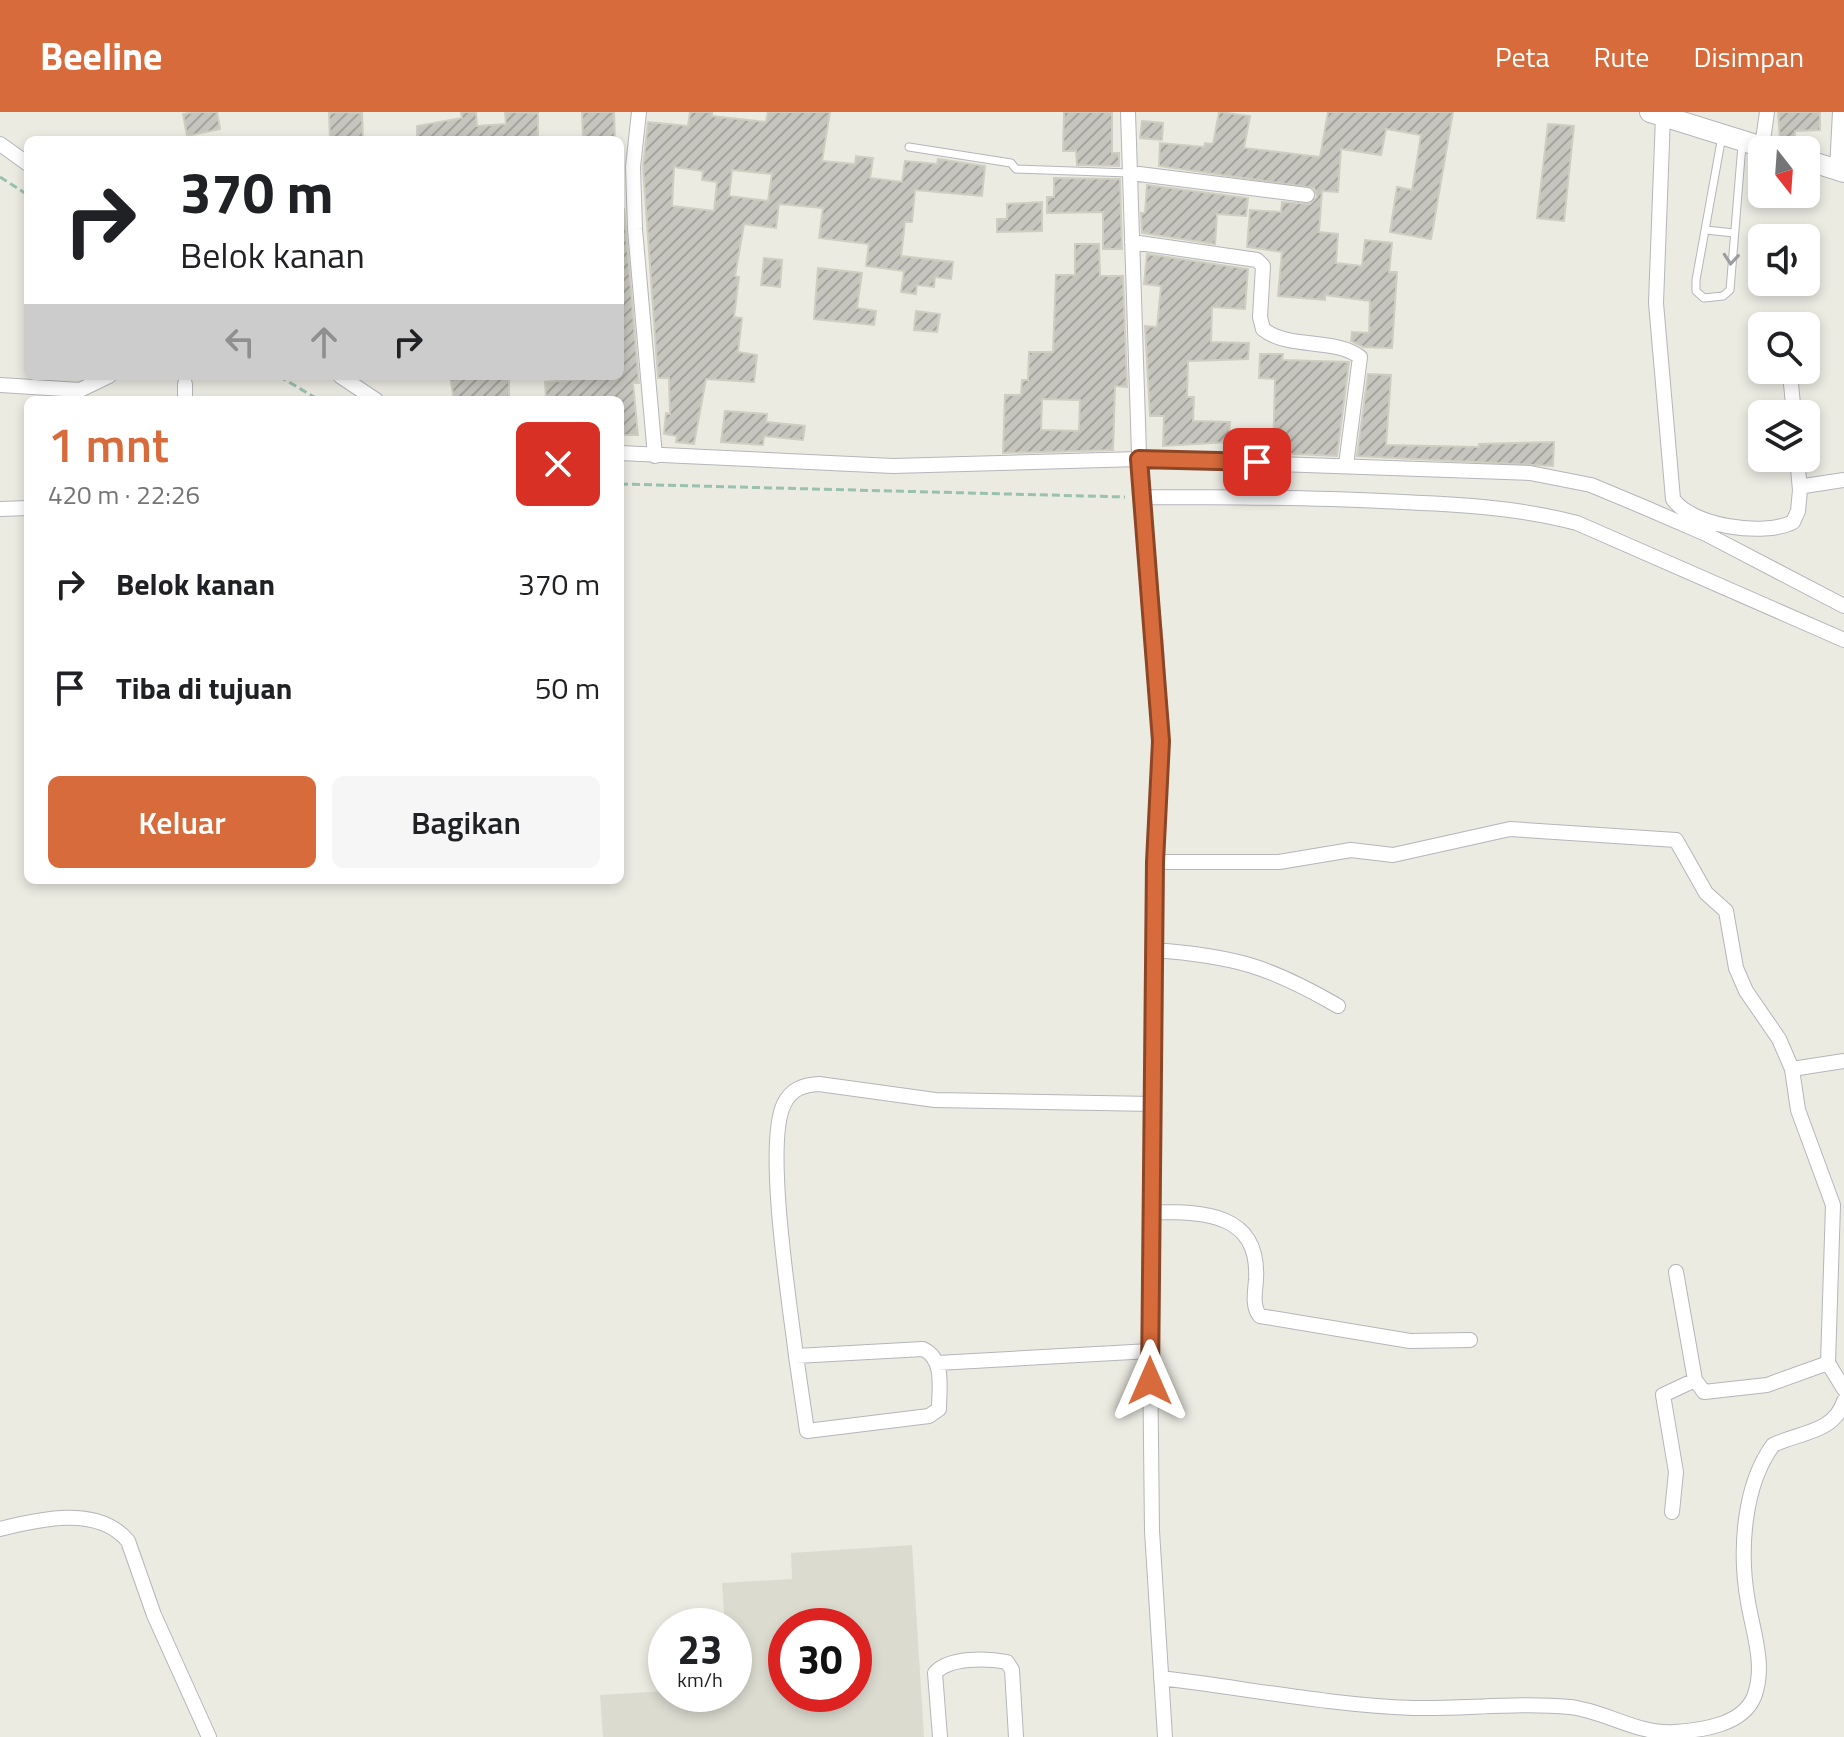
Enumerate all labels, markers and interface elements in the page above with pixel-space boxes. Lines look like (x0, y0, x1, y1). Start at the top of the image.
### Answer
text: Beeline (40, 27, 162, 85)
text: Peta (1495, 35, 1549, 78)
text: Rute (1593, 35, 1649, 78)
text: Disimpan (1693, 35, 1804, 78)
north arrow (1748, 136, 1820, 208)
map controls (1748, 136, 1820, 472)
text: 370 m (180, 150, 333, 235)
icon: right (48, 168, 152, 272)
button: sound (1748, 224, 1820, 296)
text: Belok kanan (180, 227, 365, 282)
one-way arrow (1723, 253, 1740, 266)
button: search (1748, 312, 1820, 384)
icon: left (218, 320, 262, 364)
icon: ahead (302, 320, 346, 364)
icon: right (386, 320, 430, 364)
button: layers (1748, 400, 1820, 472)
text: 1 mnt (48, 408, 169, 481)
button: close (516, 422, 600, 506)
pin (1223, 428, 1291, 496)
icon: arrive (1235, 440, 1279, 484)
text: 420 m · 22:26 (48, 475, 200, 514)
text: Belok kanan (116, 561, 275, 607)
text: 370 m (518, 561, 600, 607)
icon: right (48, 562, 92, 606)
text: Tiba di tujuan (116, 665, 292, 711)
text: 50 m (535, 665, 600, 711)
icon: arrive (48, 666, 92, 710)
button: Keluar (48, 776, 316, 868)
button: Bagikan (332, 776, 600, 868)
position arrow (1108, 1339, 1192, 1423)
speed limit sign: 30 (768, 1608, 872, 1712)
text: 23 (678, 1619, 722, 1680)
text: km/h (677, 1664, 723, 1695)

